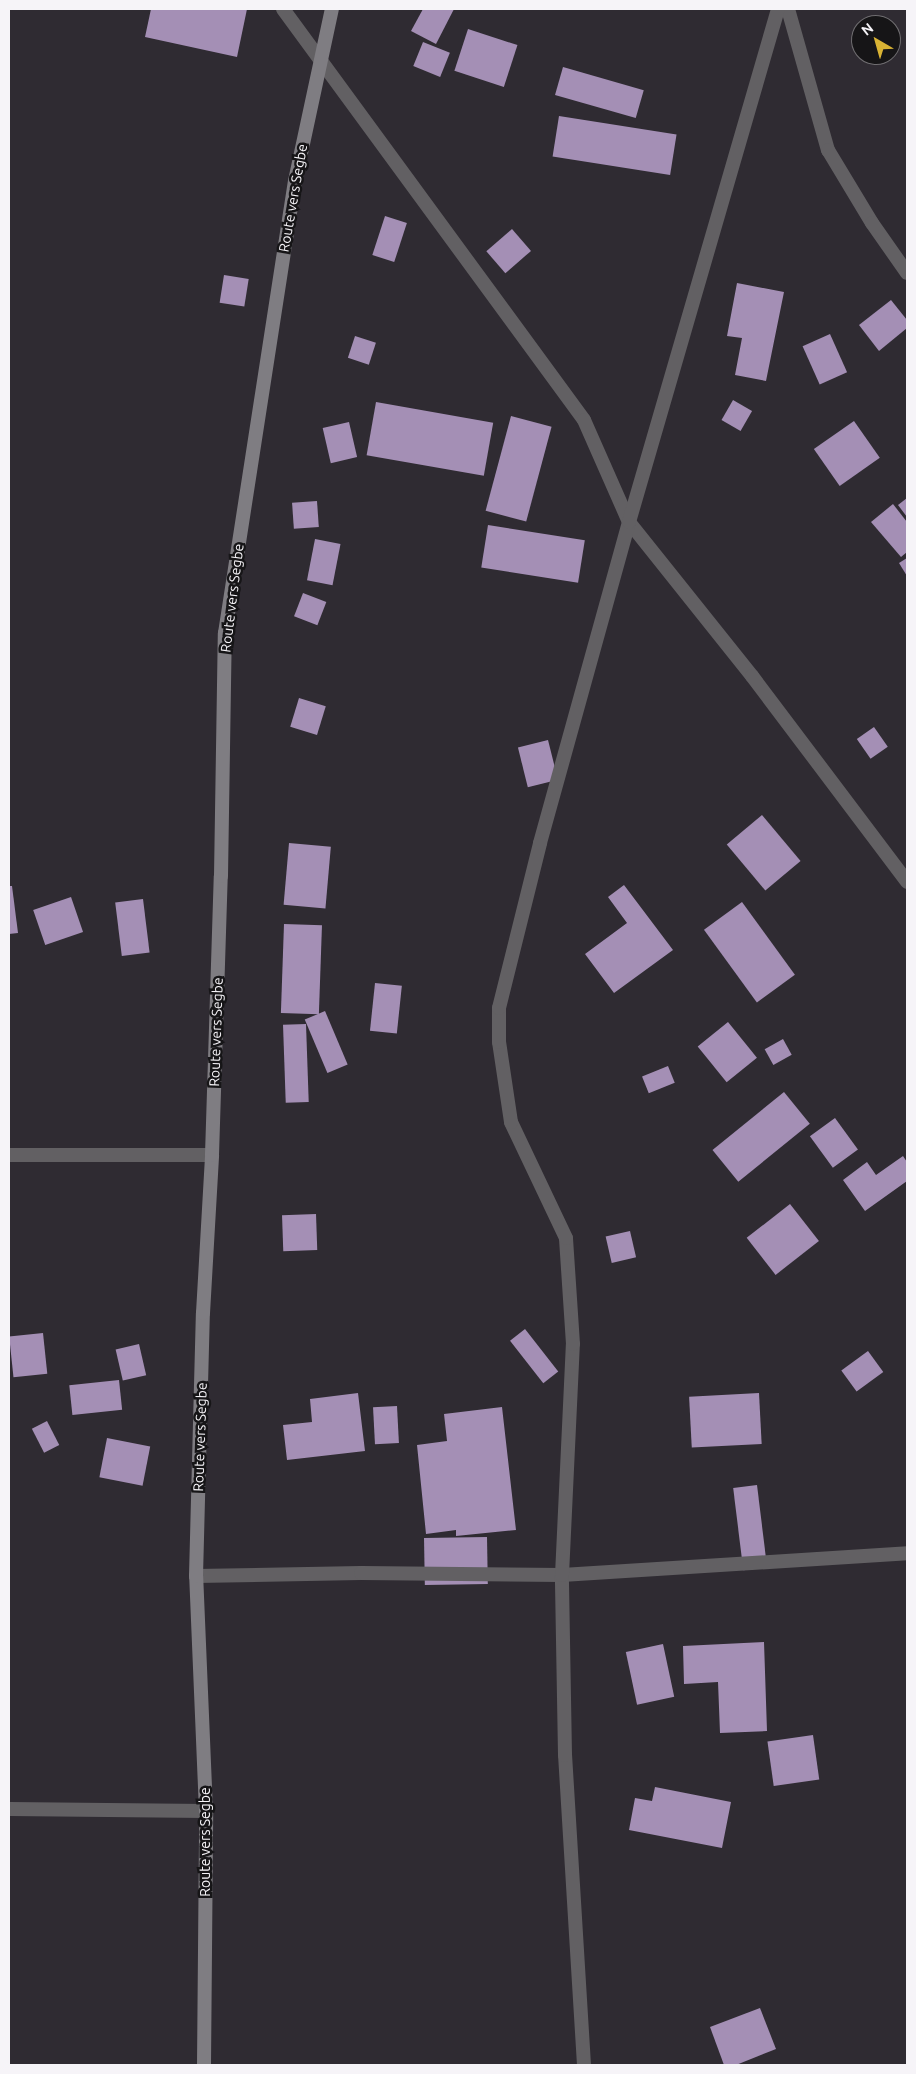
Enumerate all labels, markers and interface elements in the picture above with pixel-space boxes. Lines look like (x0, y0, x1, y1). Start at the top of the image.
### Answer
north arrow (851, 15, 901, 65)
text: N (858, 19, 876, 38)
street label: Route vers Segbe (275, 143, 311, 253)
street label: Route vers Segbe (217, 543, 247, 653)
street label: Route vers Segbe (206, 977, 226, 1087)
street label: Route vers Segbe (190, 1382, 210, 1492)
street label: Route vers Segbe (197, 1787, 213, 1897)

